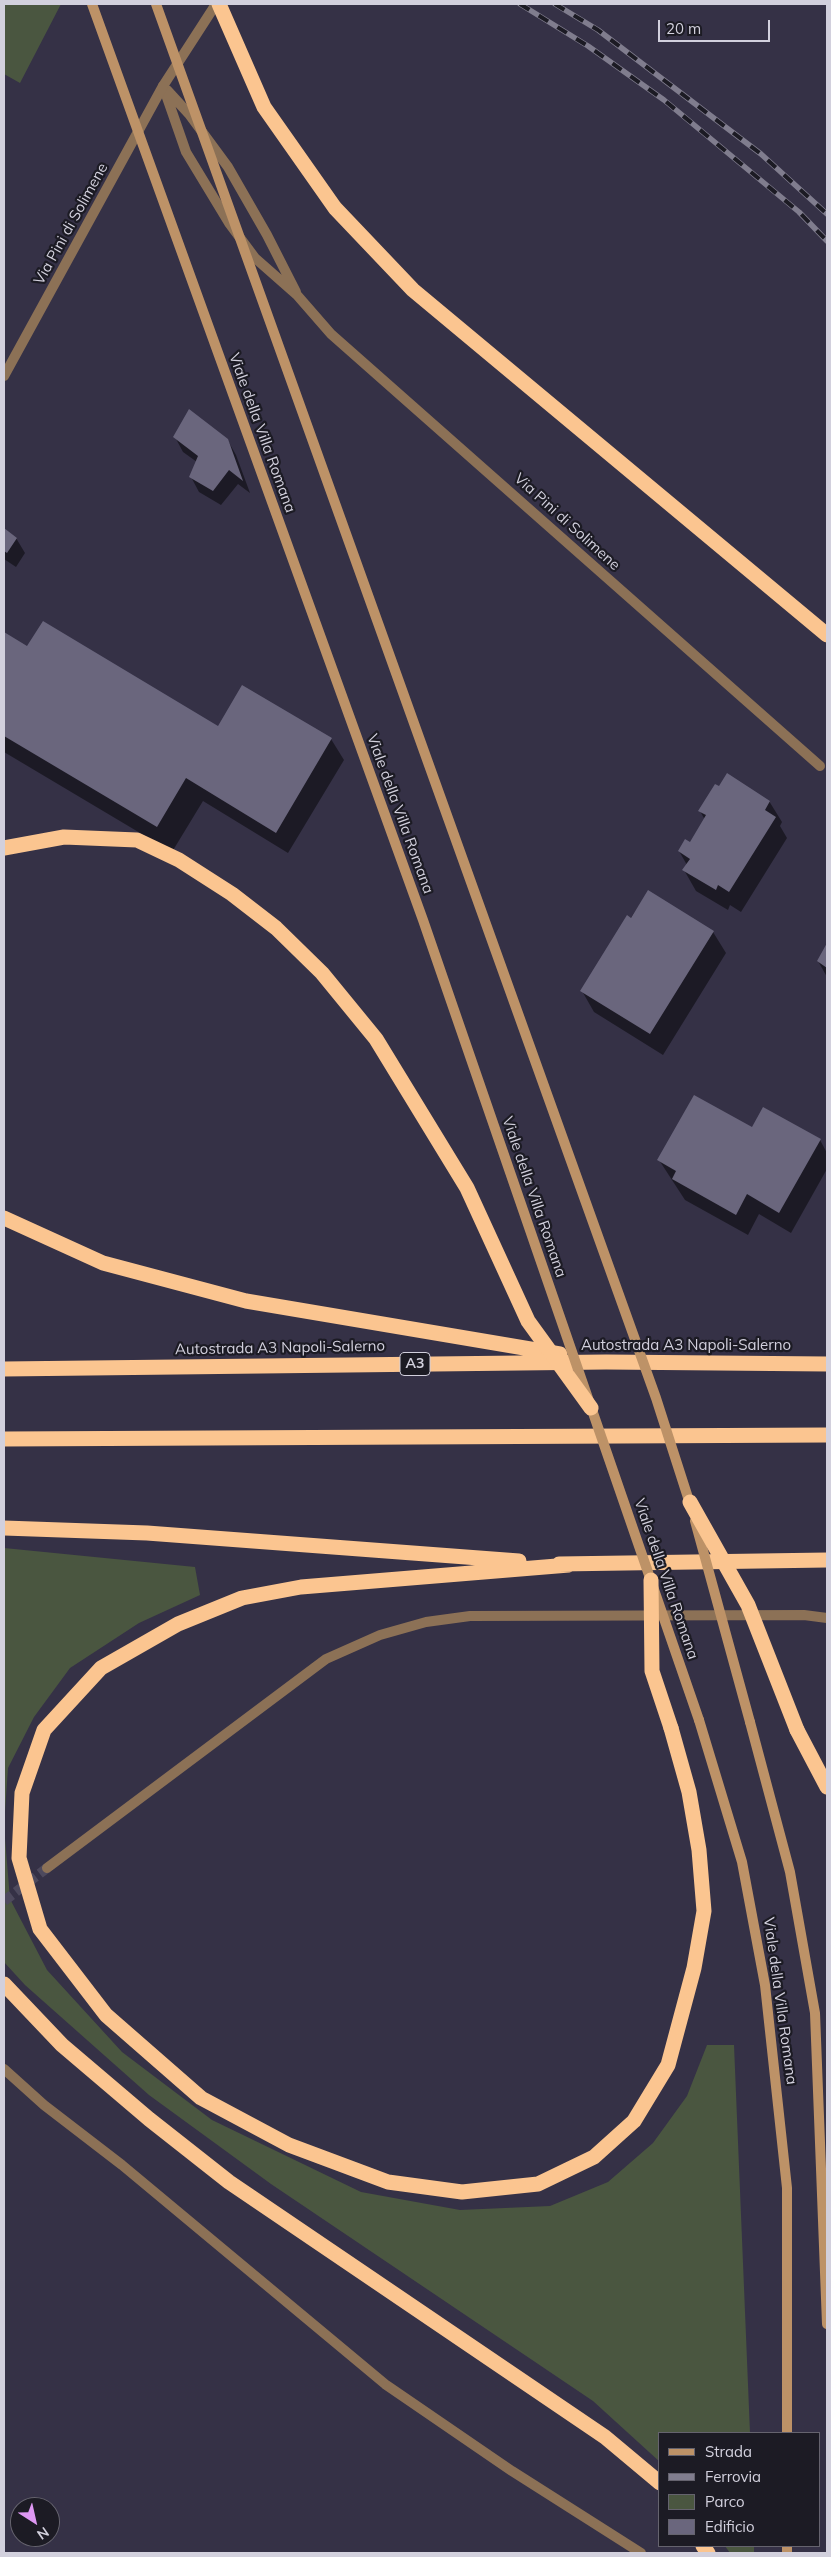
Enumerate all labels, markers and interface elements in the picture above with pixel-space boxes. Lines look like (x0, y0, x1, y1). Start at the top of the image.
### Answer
scale bar (661, 10, 774, 42)
text: 20 m (666, 19, 701, 38)
street label: Via Pini di Solimene (30, 160, 112, 288)
street label: Viale della Villa Romana (225, 351, 299, 515)
street label: Via Pini di Solimene (510, 470, 624, 574)
street label: Viale della Villa Romana (363, 732, 437, 896)
street label: Viale della Villa Romana (498, 1114, 570, 1280)
street label: Autostrada A3 Napoli-Salerno (581, 1336, 791, 1354)
street label: Autostrada A3 Napoli-Salerno (175, 1337, 385, 1359)
road number: A3 (400, 1352, 430, 1376)
street label: Viale della Villa Romana (630, 1496, 702, 1662)
street label: Viale della Villa Romana (759, 1916, 801, 2086)
legend (658, 2432, 821, 2547)
text: Strada (705, 2442, 752, 2461)
text: Ferrovia (705, 2467, 761, 2486)
text: Parco (705, 2492, 745, 2511)
north arrow (10, 2497, 60, 2547)
text: Edificio (705, 2517, 755, 2536)
text: N (34, 2523, 53, 2544)

